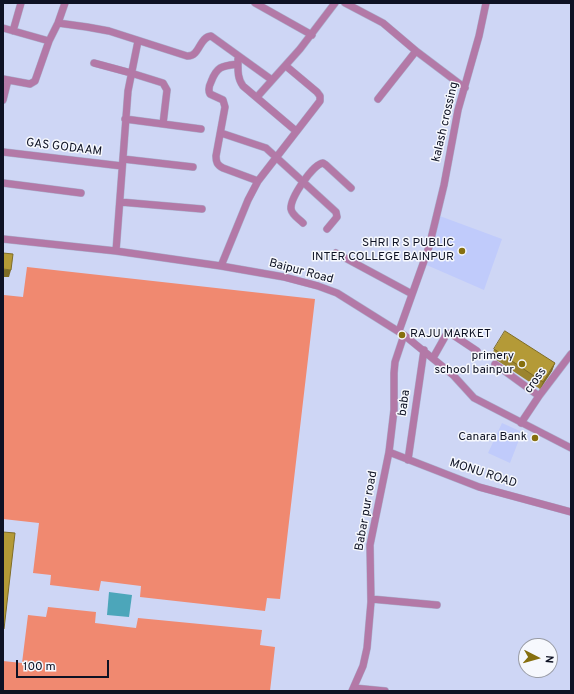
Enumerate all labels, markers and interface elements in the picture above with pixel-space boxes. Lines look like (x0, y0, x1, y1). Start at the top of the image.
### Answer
street label: kalash crossing (430, 80, 462, 164)
street label: GAS GODAAM (25, 136, 103, 160)
place label: SHRI R S PUBLIC INTER COLLEGE BAINPUR (312, 237, 454, 265)
marker: SHRI R S PUBLIC INTER COLLEGE BAINPUR (457, 246, 467, 256)
street label: Baipur Road (267, 256, 335, 288)
place label: RAJU MARKET (410, 328, 491, 342)
marker: RAJU MARKET (397, 330, 407, 340)
place label: primery school bainpur (435, 350, 514, 378)
marker: primery school bainpur (517, 359, 527, 369)
street label: cross (522, 365, 550, 397)
street label: baba (396, 389, 414, 417)
place label: Canara Bank (458, 431, 527, 445)
marker: Canara Bank (530, 433, 540, 443)
street label: MONU ROAD (447, 456, 519, 492)
street label: Babar pur road (353, 470, 381, 552)
north arrow (518, 638, 558, 678)
scale bar (18, 652, 111, 678)
text: N (542, 654, 556, 664)
text: 100 m (23, 659, 56, 675)

